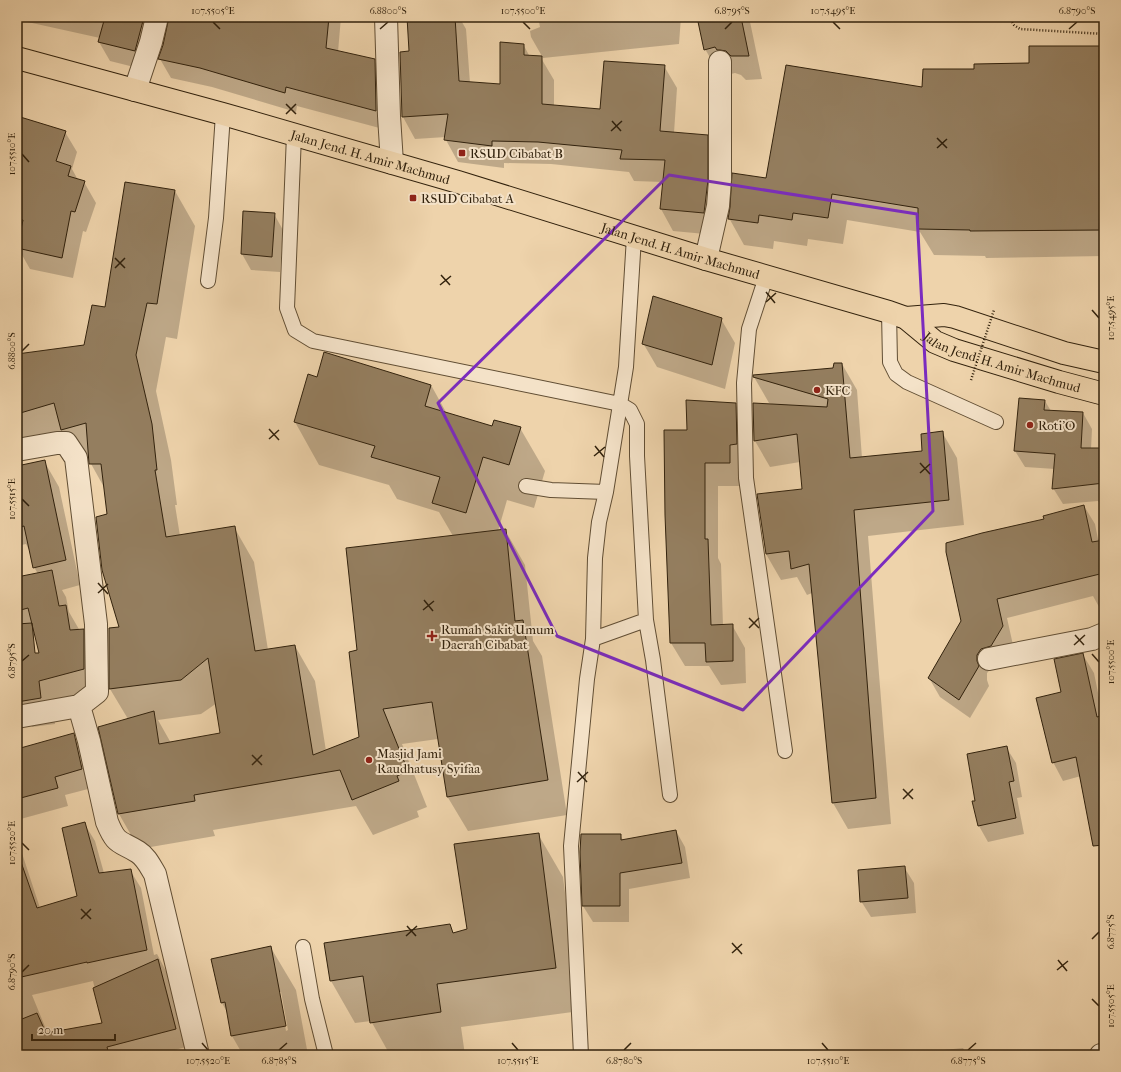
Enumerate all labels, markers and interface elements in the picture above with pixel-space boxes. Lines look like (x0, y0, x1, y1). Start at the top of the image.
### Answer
text: 107.5505°E (191, 5, 235, 17)
text: 6.8800°S (369, 5, 407, 17)
text: 107.5500°E (501, 5, 545, 17)
text: 6.8795°S (714, 5, 750, 17)
text: 107.5495°E (811, 5, 855, 17)
text: 6.8790°S (1059, 5, 1095, 17)
street label: Jalan Jend. H. Amir Machmud (288, 126, 453, 187)
text: 107.5510°E (6, 133, 18, 175)
place label: RSUD Cibabat B (470, 146, 563, 161)
marker: RSUD Cibabat B (457, 148, 467, 158)
place label: RSUD Cibabat A (421, 191, 514, 206)
marker: RSUD Cibabat A (408, 193, 418, 203)
street label: Jalan Jend. H. Amir Machmud (598, 219, 762, 282)
text: 107.5495°E (1105, 296, 1117, 340)
street label: Jalan Jend. H. Amir Machmud (920, 328, 1083, 395)
text: 6.8800°S (6, 332, 18, 370)
place label: KFC (825, 383, 850, 398)
marker: KFC (812, 385, 822, 395)
place label: Roti'O (1038, 418, 1075, 433)
marker: Roti'O (1025, 420, 1035, 430)
text: 107.5515°E (6, 478, 18, 520)
place label: Rumah Sakit Umum Daerah Cibabat (441, 622, 554, 652)
marker: Rumah Sakit Umum Daerah Cibabat (426, 630, 438, 642)
text: 107.5500°E (1105, 640, 1117, 684)
text: 6.8795°S (6, 643, 18, 679)
place label: Masjid Jami Raudhatusy Syifaa (377, 746, 481, 776)
marker: Masjid Jami Raudhatusy Syifaa (364, 755, 374, 765)
text: 107.5520°E (6, 821, 18, 865)
text: 6.8775°S (1105, 914, 1117, 950)
text: 6.8790°S (6, 954, 18, 990)
text: 107.5505°E (1105, 984, 1117, 1028)
scale bar (32, 1016, 115, 1042)
text: 20 m (38, 1023, 63, 1037)
text: 107.5520°E (186, 1055, 230, 1067)
text: 6.8785°S (261, 1055, 297, 1067)
text: 107.5515°E (497, 1055, 539, 1067)
text: 6.8780°S (606, 1055, 642, 1067)
text: 107.5510°E (807, 1055, 849, 1067)
text: 6.8775°S (950, 1055, 986, 1067)

